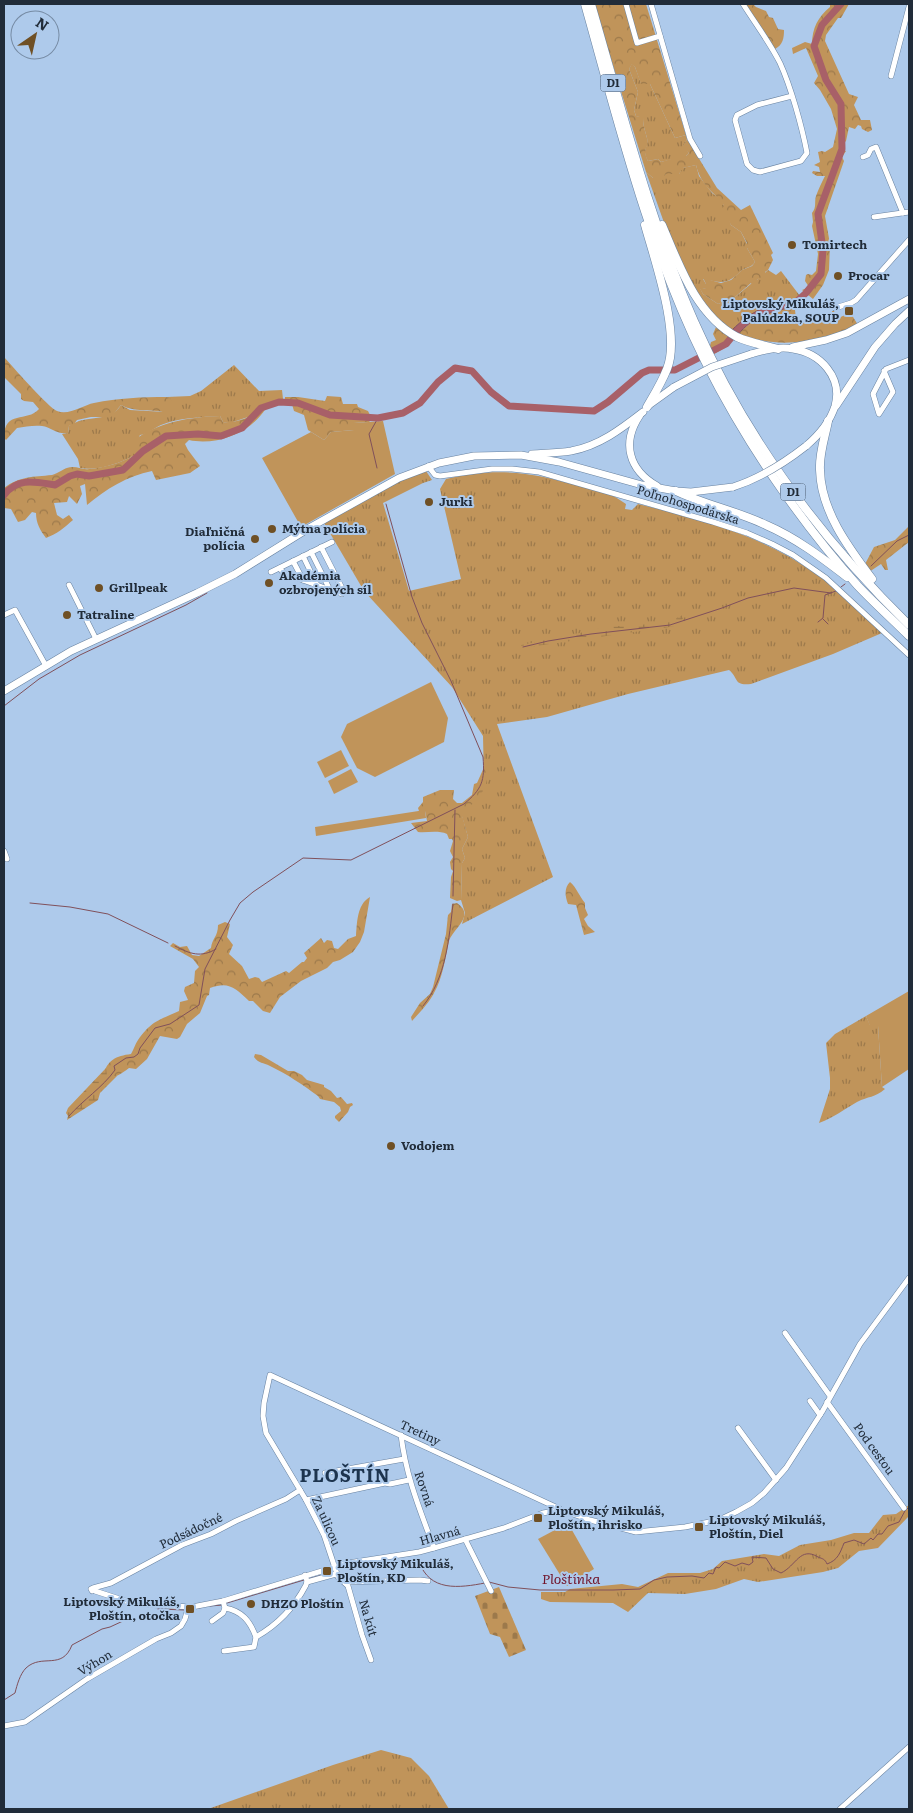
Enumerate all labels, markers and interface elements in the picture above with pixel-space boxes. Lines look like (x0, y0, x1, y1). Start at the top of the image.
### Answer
north arrow (10, 10, 60, 60)
text: N (32, 12, 53, 35)
road number: D1 (600, 75, 626, 92)
place label: Tomirtech (802, 235, 867, 253)
marker: Tomirtech (786, 239, 798, 251)
place label: Procar (848, 266, 890, 284)
marker: Procar (832, 270, 844, 282)
place label: Liptovský Mikuláš, Palúdzka, SOUP (722, 294, 839, 326)
marker: Liptovský Mikuláš, Palúdzka, SOUP (843, 305, 855, 317)
street label: Poľnohospodárska (635, 480, 742, 528)
road number: D1 (780, 484, 806, 501)
place label: Jurki (439, 492, 473, 510)
marker: Jurki (423, 496, 435, 508)
place label: Mýtna polícia (282, 519, 365, 537)
place label: Diaľničná polícia (185, 522, 245, 554)
marker: Mýtna polícia (266, 523, 278, 535)
marker: Diaľničná polícia (249, 533, 261, 545)
place label: Akadémia ozbrojených síl (279, 566, 372, 598)
marker: Akadémia ozbrojených síl (263, 577, 275, 589)
place label: Grillpeak (109, 578, 168, 596)
marker: Grillpeak (93, 582, 105, 594)
place label: Tatraline (77, 605, 134, 623)
marker: Tatraline (61, 609, 73, 621)
place label: Vodojem (401, 1136, 454, 1154)
marker: Vodojem (385, 1140, 397, 1152)
street label: Tretiny (397, 1415, 444, 1449)
street label: Pod cestou (850, 1419, 900, 1479)
district label: PLOŠTÍN (299, 1461, 391, 1488)
street label: Rovná (410, 1468, 440, 1509)
street label: Za ulicou (308, 1493, 346, 1549)
place label: Liptovský Mikuláš, Ploštín, ihrisko (548, 1501, 665, 1533)
street label: Podsádočné (156, 1508, 225, 1553)
place label: Liptovský Mikuláš, Ploštín, Diel (709, 1510, 826, 1542)
marker: Liptovský Mikuláš, Ploštín, ihrisko (532, 1512, 544, 1524)
street label: Hlavná (417, 1521, 463, 1549)
marker: Liptovský Mikuláš, Ploštín, Diel (693, 1521, 705, 1533)
place label: Liptovský Mikuláš, Ploštín, KD (337, 1554, 454, 1586)
marker: Liptovský Mikuláš, Ploštín, KD (321, 1565, 333, 1577)
water label: Ploštínka (542, 1568, 600, 1588)
place label: Liptovský Mikuláš, Ploštín, otočka (63, 1592, 180, 1624)
place label: DHZO Ploštín (261, 1594, 344, 1612)
street label: Na kút (355, 1597, 383, 1638)
marker: DHZO Ploštín (245, 1598, 257, 1610)
marker: Liptovský Mikuláš, Ploštín, otočka (184, 1603, 196, 1615)
street label: Výhon (74, 1645, 115, 1680)

